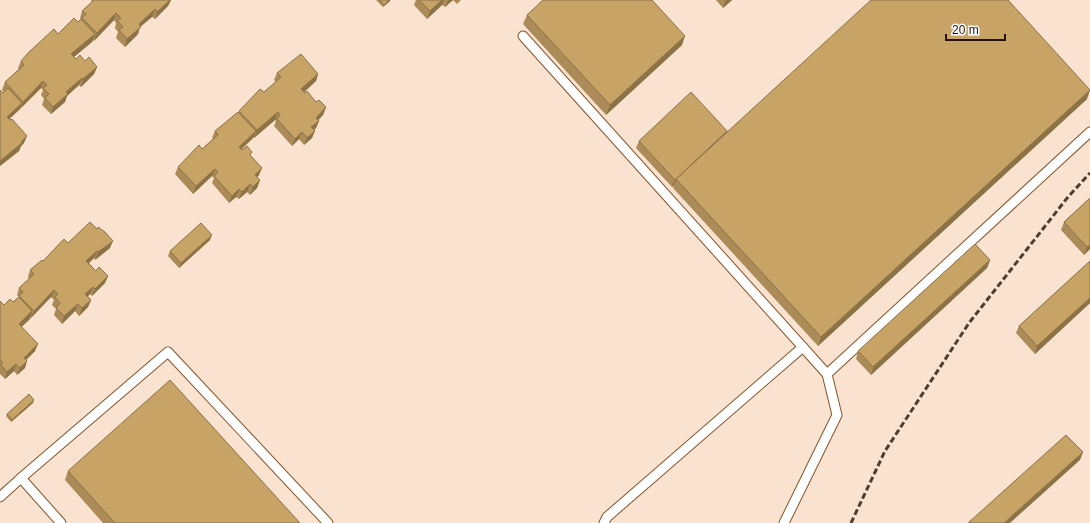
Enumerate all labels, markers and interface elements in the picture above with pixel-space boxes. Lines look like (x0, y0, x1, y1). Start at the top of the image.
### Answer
scale bar (946, 16, 1005, 42)
text: 20 m (952, 23, 979, 37)

